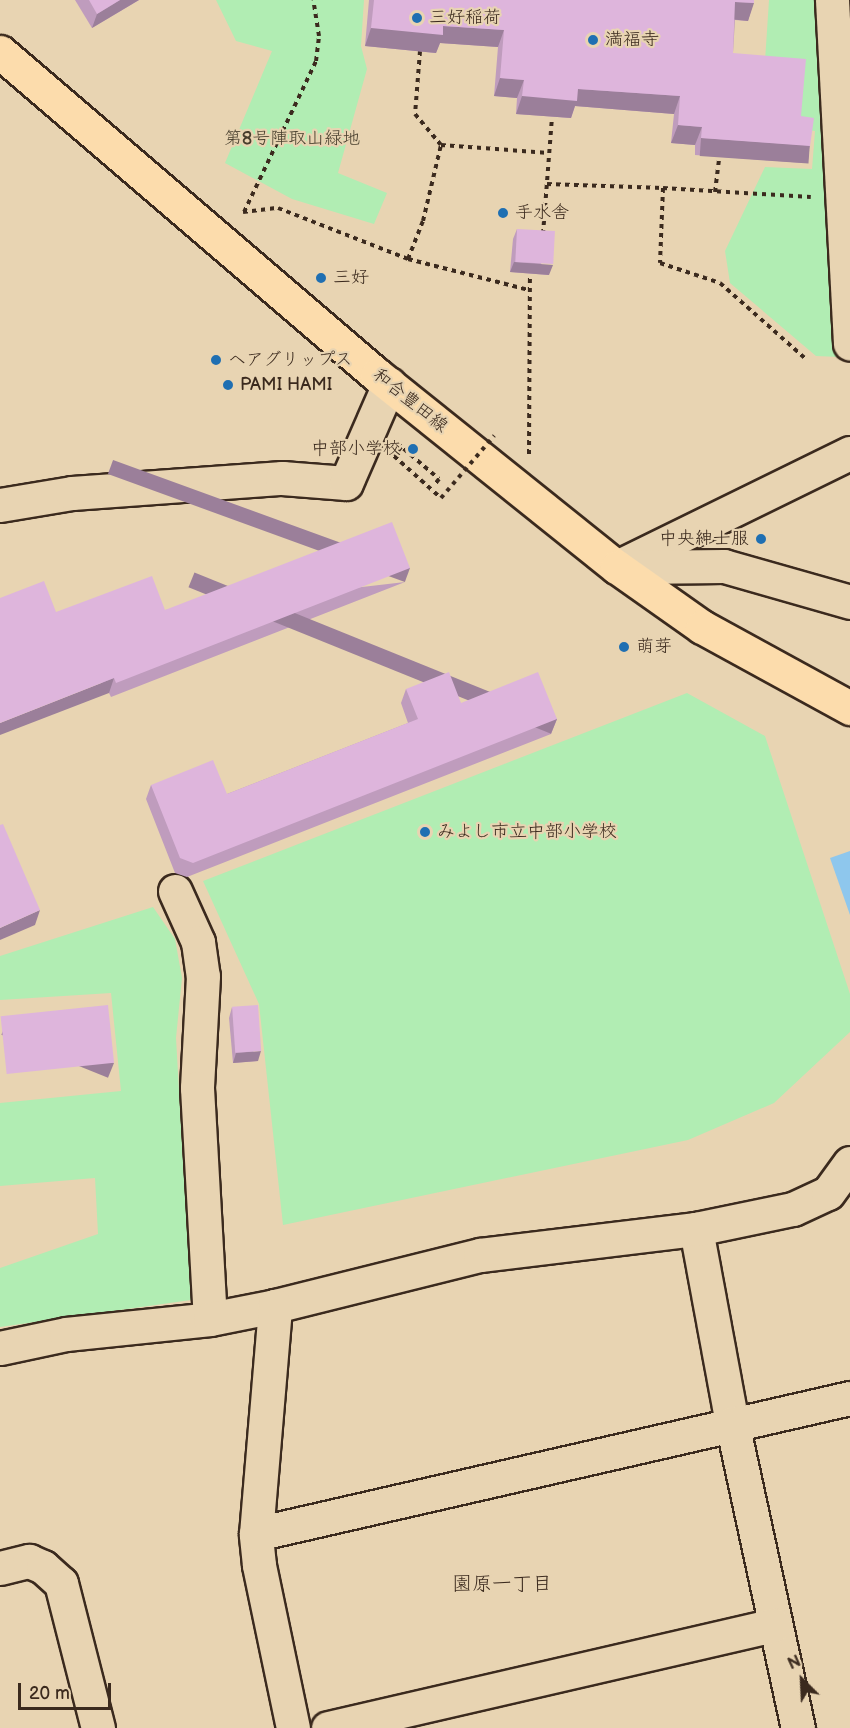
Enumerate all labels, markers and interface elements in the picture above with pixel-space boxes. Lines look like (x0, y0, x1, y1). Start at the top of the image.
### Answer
place label: 三好稲荷 (429, 7, 501, 29)
marker: 三好稲荷 (410, 11, 424, 25)
place label: 満福寺 (605, 29, 659, 51)
marker: 満福寺 (586, 33, 600, 47)
park label: 第8号陣取山緑地 (224, 128, 360, 150)
place label: 手水舎 (515, 202, 569, 224)
marker: 手水舎 (496, 206, 510, 220)
place label: 三好 (333, 267, 369, 289)
marker: 三好 (314, 271, 328, 285)
place label: ヘアグリップス (228, 349, 354, 371)
marker: ヘアグリップス (209, 353, 223, 367)
street label: 和合豊田線 (368, 364, 452, 438)
place label: PAMI HAMI (240, 374, 332, 396)
marker: PAMI HAMI (221, 378, 235, 392)
place label: 中部小学校 (311, 438, 401, 460)
marker: 中部小学校 (406, 442, 420, 456)
place label: 中央紳士服 (659, 528, 749, 550)
marker: 中央紳士服 (754, 532, 768, 546)
place label: 萌芽 (636, 636, 672, 658)
marker: 萌芽 (617, 640, 631, 654)
place label: みよし市立中部小学校 (437, 821, 617, 843)
marker: みよし市立中部小学校 (418, 825, 432, 839)
district label: 園原一丁目 (452, 1572, 552, 1596)
north arrow (772, 1650, 832, 1710)
text: N (785, 1652, 804, 1674)
scale bar (21, 1671, 114, 1709)
text: 20 m (29, 1683, 70, 1704)

